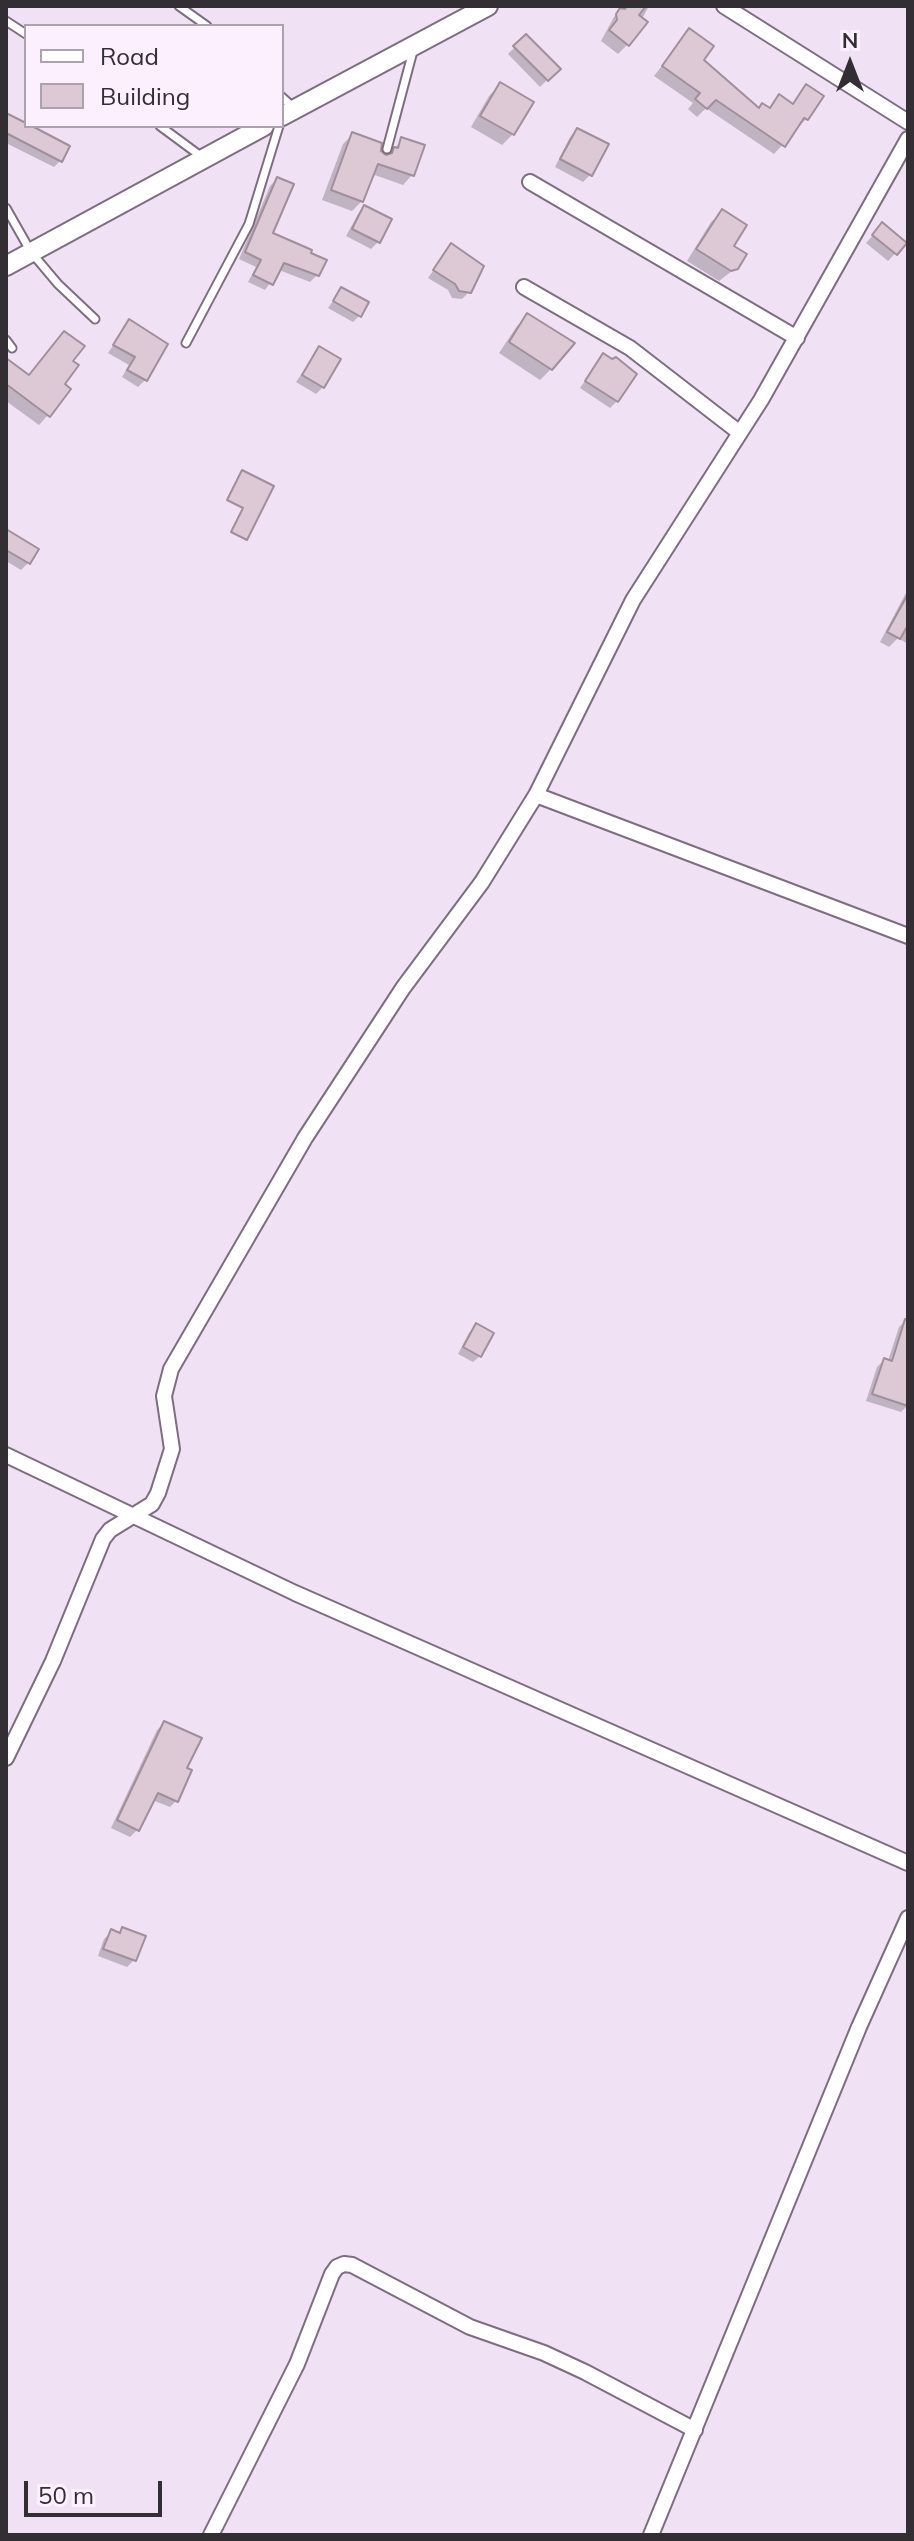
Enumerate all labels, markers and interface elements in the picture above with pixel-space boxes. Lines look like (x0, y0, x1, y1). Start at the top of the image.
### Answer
legend (24, 24, 284, 128)
north arrow (810, 24, 890, 104)
text: N (842, 26, 858, 54)
text: Road (100, 41, 159, 71)
text: Building (100, 81, 190, 111)
scale bar (28, 2465, 166, 2515)
text: 50 m (38, 2480, 94, 2510)

